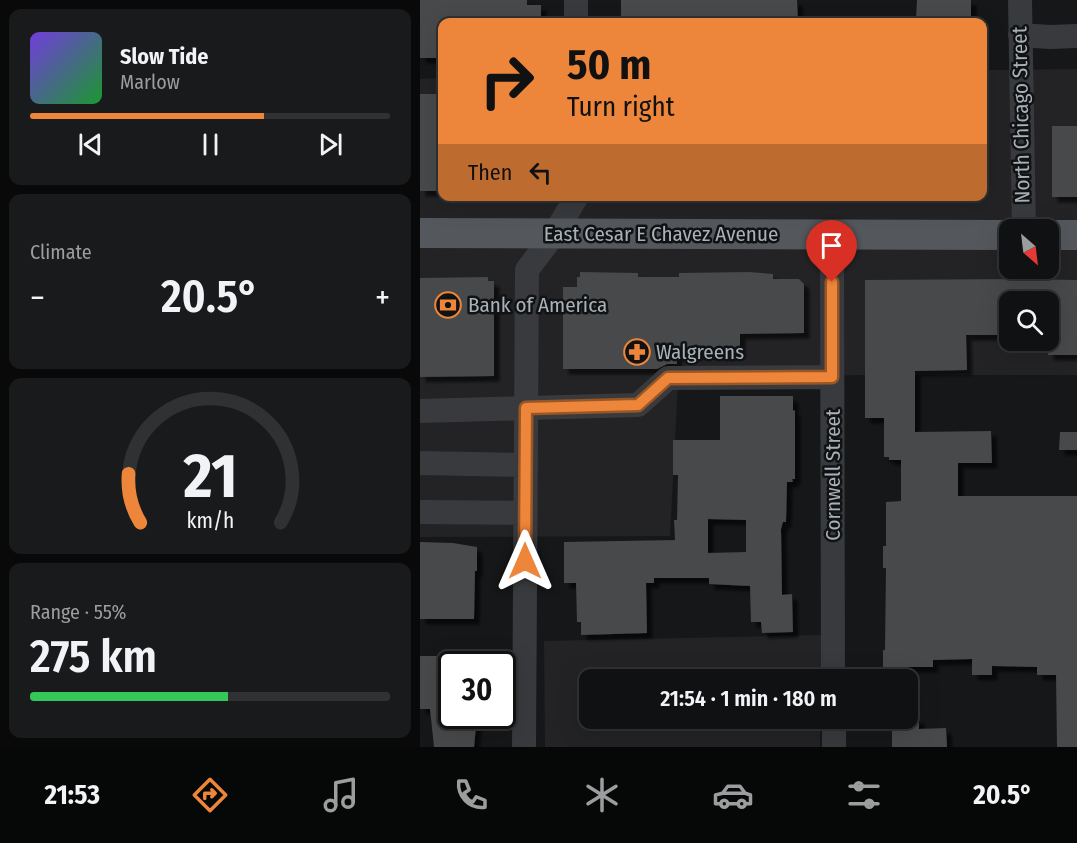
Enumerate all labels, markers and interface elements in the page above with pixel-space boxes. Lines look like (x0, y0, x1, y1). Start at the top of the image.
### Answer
street label: North Chicago Street (1006, 26, 1036, 204)
text: 50 m (567, 40, 651, 90)
icon: right (468, 42, 546, 120)
text: Slow Tide (120, 43, 208, 70)
text: Marlow (120, 70, 180, 94)
text: Turn right (567, 91, 675, 123)
icon: previous (74, 128, 107, 161)
icon: pause (194, 128, 227, 161)
icon: next (314, 128, 347, 161)
icon: left (524, 156, 557, 189)
text: Then (468, 159, 512, 186)
north arrow (999, 219, 1059, 279)
map controls (999, 219, 1059, 351)
pin (806, 220, 857, 282)
street label: East Cesar E Chavez Avenue (544, 221, 778, 247)
icon: arrive (815, 229, 848, 262)
text: Climate (30, 240, 92, 264)
text: 20.5° (161, 270, 259, 324)
text: − (30, 278, 45, 318)
text: + (375, 278, 390, 318)
bank icon: Bank of America (433, 290, 463, 320)
button: search (999, 291, 1059, 351)
place label: Bank of America (468, 292, 607, 318)
pharmacy icon: Walgreens (622, 337, 652, 367)
place label: Walgreens (656, 339, 744, 365)
street label: Cornwell Street (820, 409, 846, 541)
text: 21 (182, 439, 237, 514)
text: km/h (186, 508, 234, 534)
position arrow (493, 529, 557, 593)
text: Range · 55% (30, 600, 126, 624)
text: 275 km (30, 630, 157, 684)
speed limit sign: 30 (438, 651, 516, 729)
text: 21:54 · 1 min · 180 m (660, 685, 837, 712)
icon: directions (189, 774, 231, 816)
icon: music (320, 774, 362, 816)
icon: phone (450, 774, 492, 816)
icon: climate (581, 774, 623, 816)
icon: car (712, 774, 754, 816)
icon: filters (843, 774, 885, 816)
text: 21:53 (44, 779, 100, 811)
text: 20.5° (973, 779, 1033, 811)

